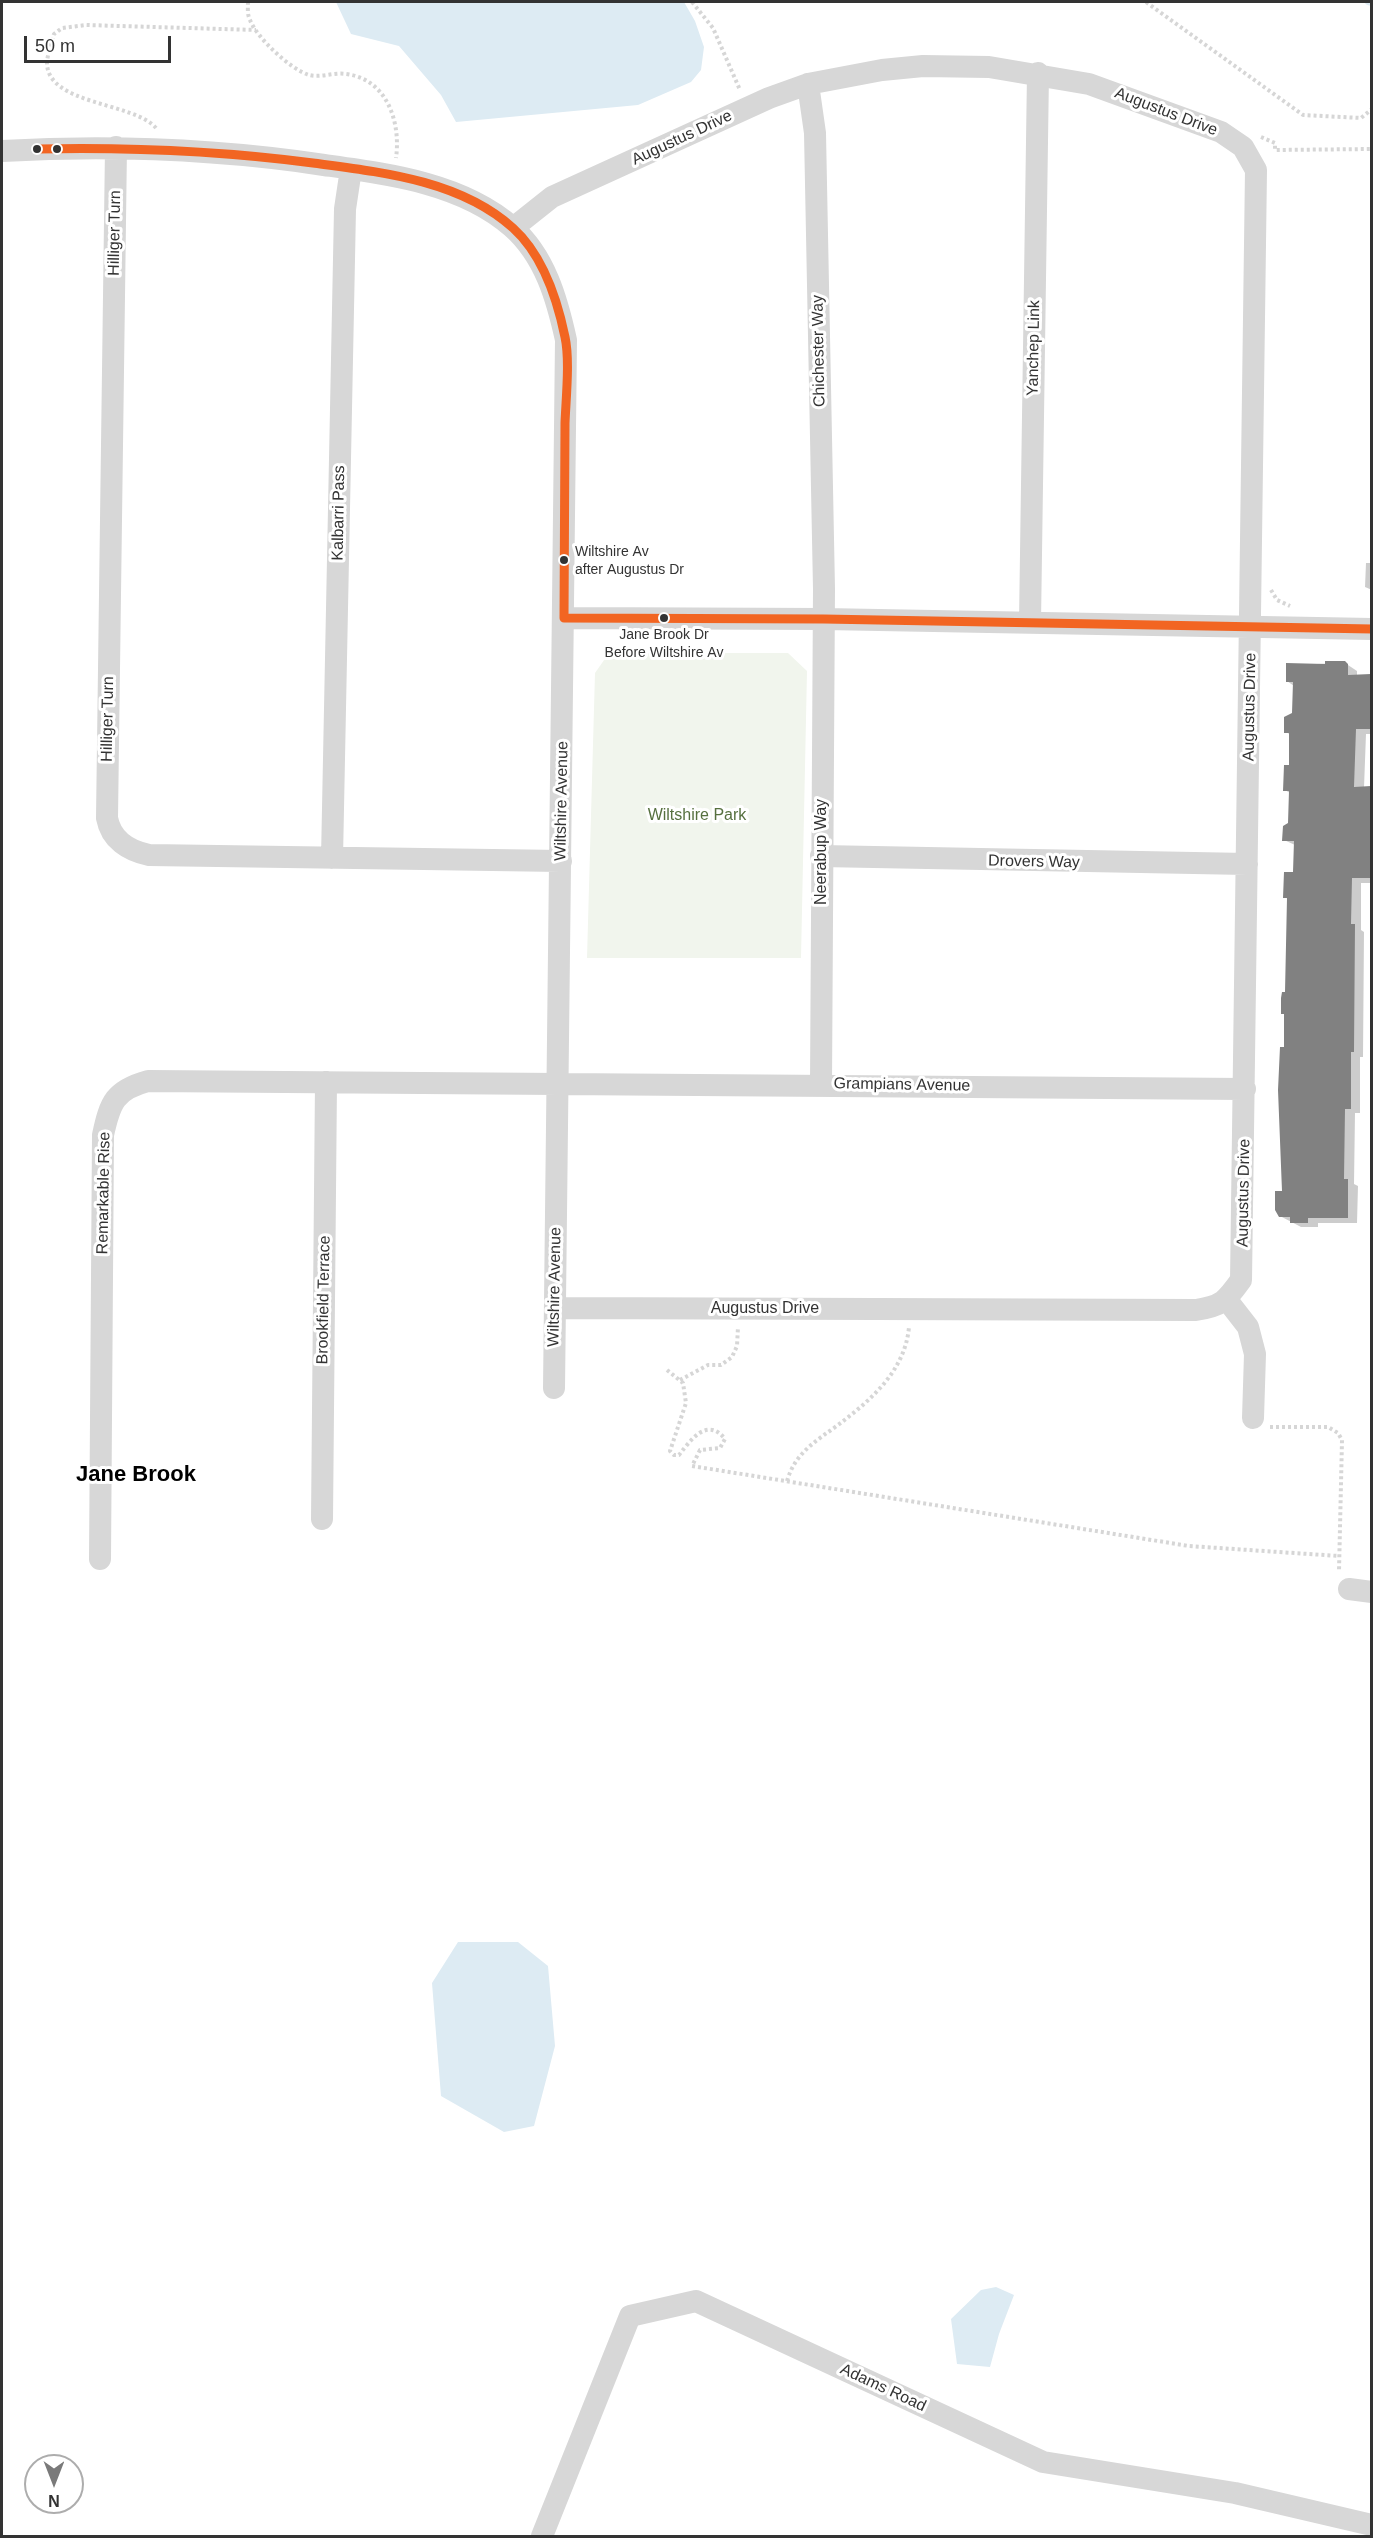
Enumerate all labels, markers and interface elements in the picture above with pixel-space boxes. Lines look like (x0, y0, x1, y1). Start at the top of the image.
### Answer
scale bar (27, 24, 174, 62)
text: 50 m (35, 36, 75, 56)
street label: Augustus Drive (1112, 84, 1220, 140)
street label: Augustus Drive (629, 106, 735, 170)
unlabelled marker (31, 143, 43, 155)
unlabelled marker (51, 143, 63, 155)
street label: Hilliger Turn (105, 190, 125, 276)
street label: Chichester Way (808, 295, 830, 407)
street label: Yanchep Link (1024, 300, 1044, 396)
street label: Kalbarri Pass (329, 465, 349, 561)
place label: Wiltshire Av after Augustus Dr (575, 544, 684, 576)
marker: Wiltshire Av after Augustus Dr (558, 554, 570, 566)
marker: Jane Brook Dr Before Wiltshire Av (658, 612, 670, 624)
place label: Jane Brook Dr Before Wiltshire Av (605, 627, 723, 660)
street label: Augustus Drive (1239, 653, 1261, 761)
street label: Hilliger Turn (98, 676, 118, 762)
street label: Wiltshire Avenue (551, 741, 573, 861)
street label: Neerabup Way (812, 799, 832, 905)
park label: Wiltshire Park (648, 806, 746, 826)
street label: Drovers Way (988, 852, 1080, 872)
street label: Grampians Avenue (834, 1074, 970, 1096)
street label: Remarkable Rise (93, 1131, 115, 1255)
street label: Augustus Drive (1233, 1139, 1255, 1247)
street label: Wiltshire Avenue (544, 1227, 566, 1347)
street label: Brookfield Terrace (313, 1235, 335, 1365)
street label: Augustus Drive (711, 1299, 819, 1319)
district label: Jane Brook (76, 1462, 196, 1488)
street label: Adams Road (837, 2360, 929, 2416)
north arrow (24, 2454, 84, 2514)
text: N (48, 2492, 60, 2509)

